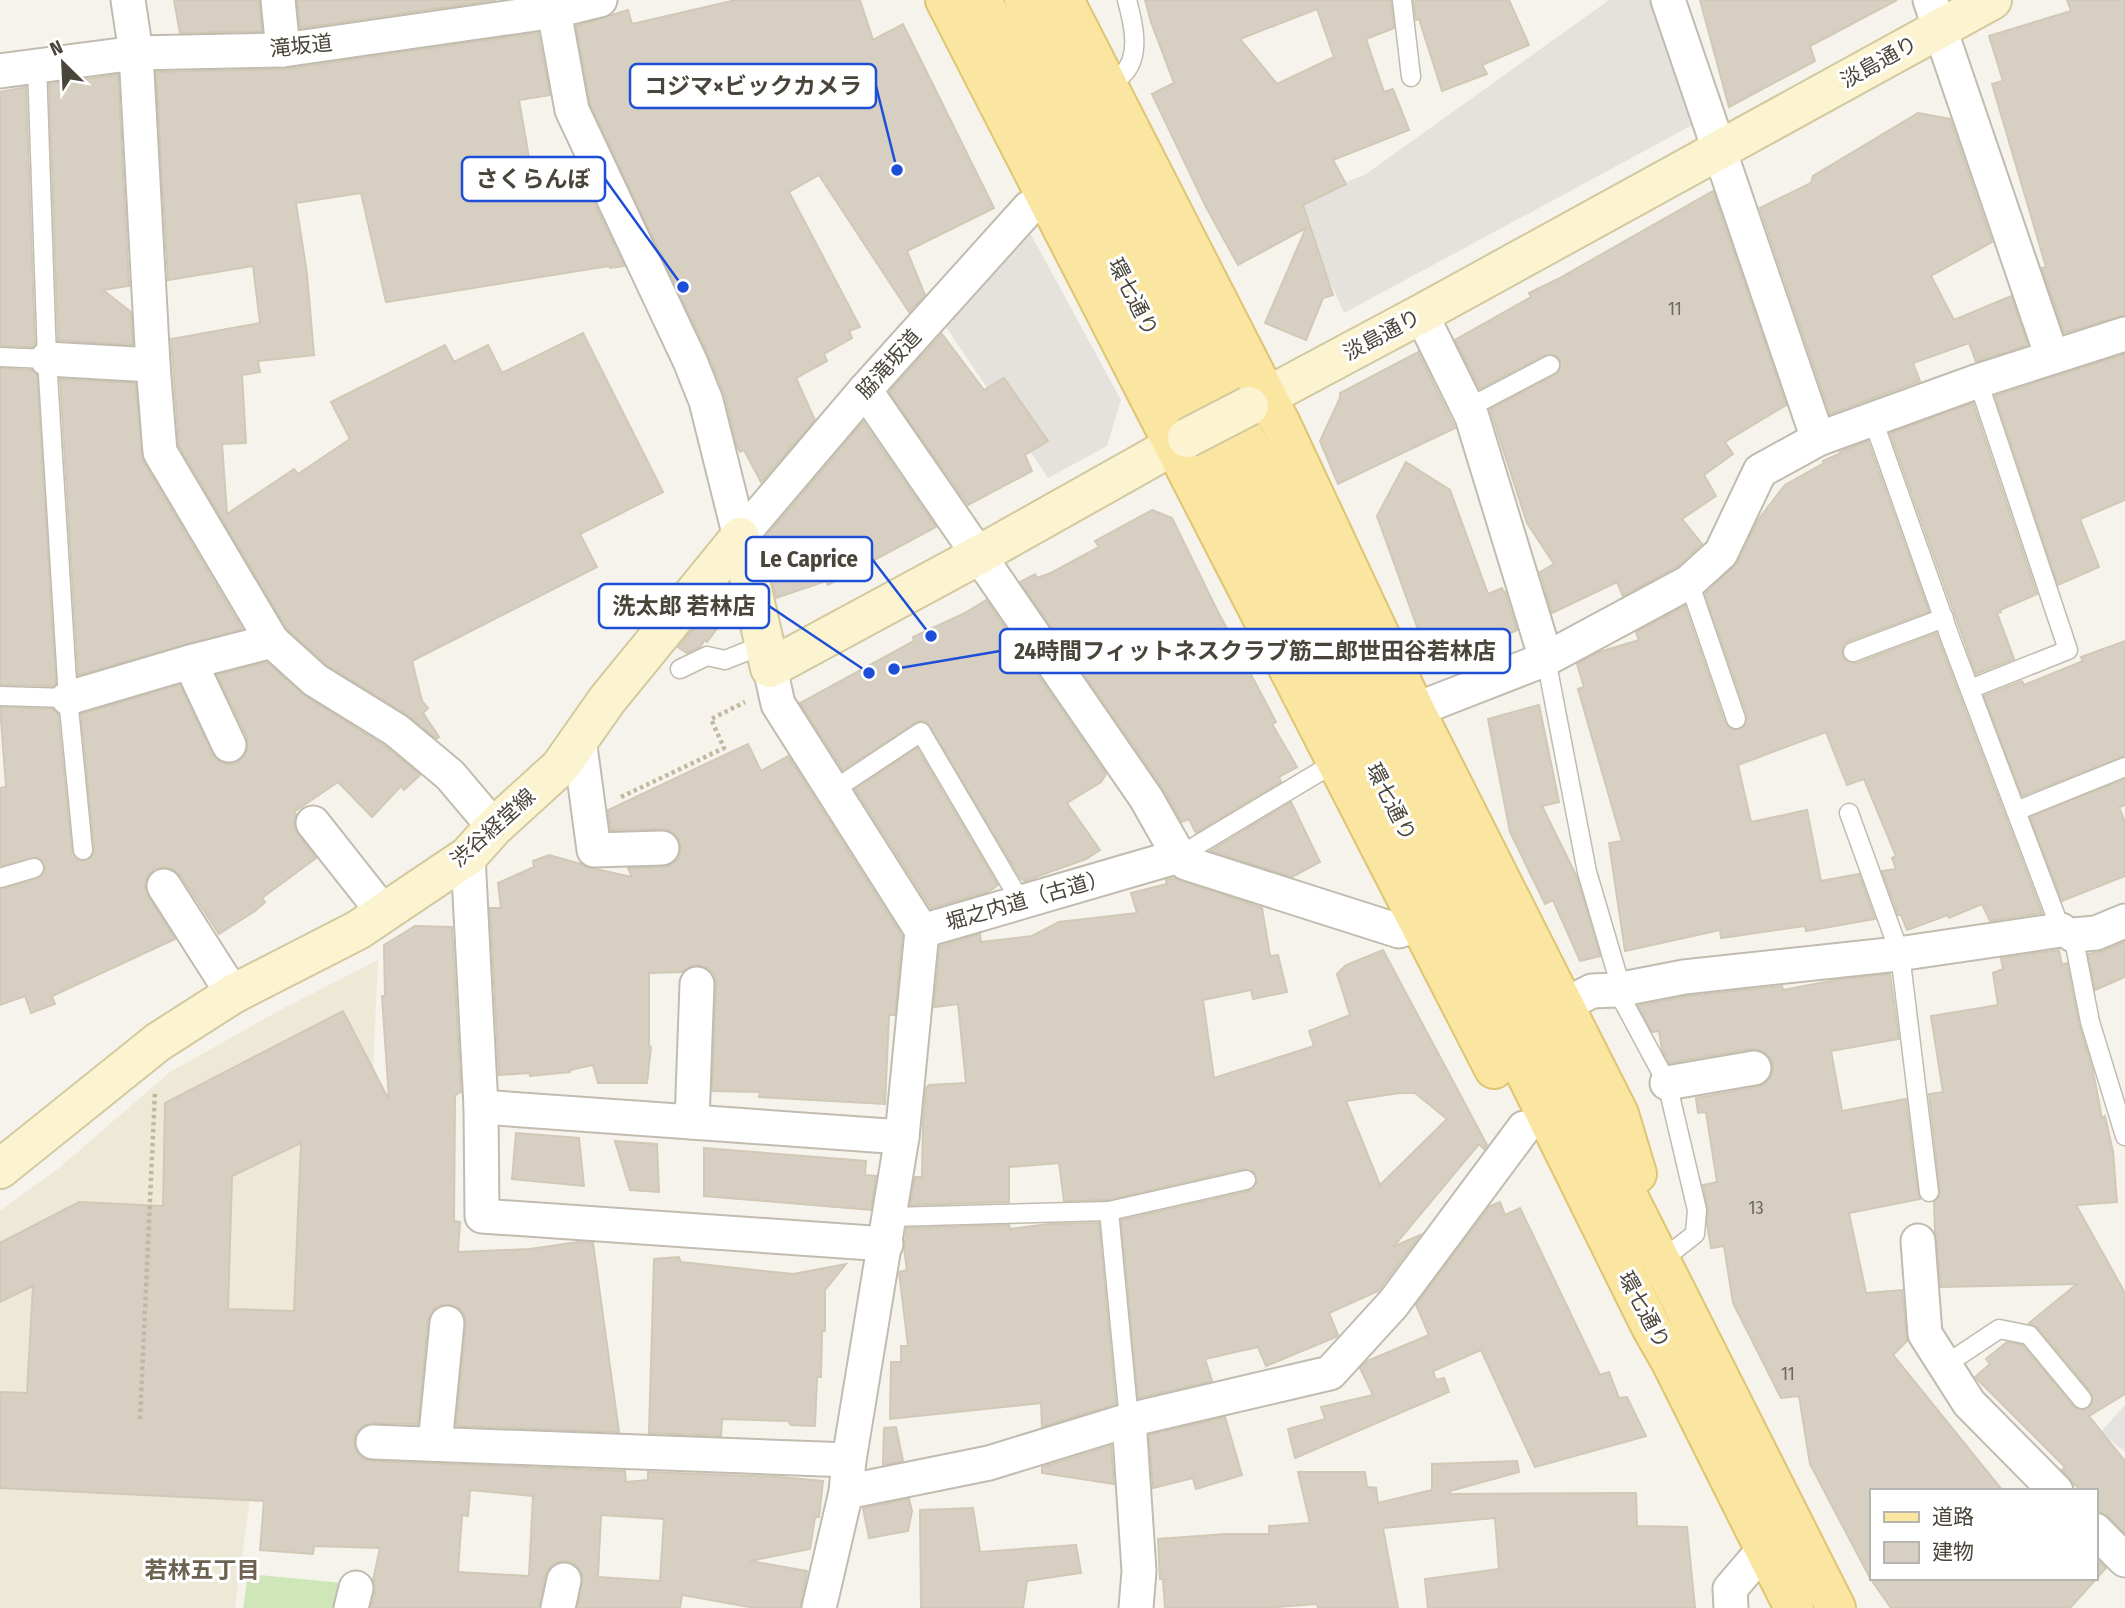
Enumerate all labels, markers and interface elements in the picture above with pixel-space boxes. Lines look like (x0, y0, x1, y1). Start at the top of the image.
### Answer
north arrow (28, 28, 98, 98)
street label: 滝坂道 (268, 30, 334, 62)
street label: 淡島通り (1836, 30, 1922, 94)
text: N (46, 35, 66, 61)
callout: コジマ×ビックカメラ (630, 64, 876, 108)
text: コジマ×ビックカメラ (644, 72, 862, 100)
callout: さくらんぼ (462, 157, 605, 201)
text: さくらんぼ (476, 165, 591, 193)
street label: 環七通り (1102, 254, 1164, 340)
house number: 11 (1668, 298, 1682, 320)
street label: 淡島通り (1339, 304, 1425, 366)
street label: 脇滝坂道 (851, 324, 927, 404)
callout: Le Caprice (746, 537, 872, 581)
text: Le Caprice (760, 545, 858, 573)
callout: 洗太郎 若林店 (599, 584, 769, 628)
text: 洗太郎 若林店 (613, 592, 755, 620)
callout: 24時間フィットネスクラブ筋二郎世田谷若林店 (1000, 629, 1510, 673)
text: 24時間フィットネスクラブ筋二郎世田谷若林店 (1013, 637, 1496, 665)
street label: 環七通り (1360, 759, 1422, 845)
street label: 渋谷経堂線 (445, 783, 541, 873)
street label: 堀之内道（古道） (943, 864, 1111, 936)
house number: 13 (1748, 1197, 1764, 1219)
street label: 環七通り (1613, 1267, 1675, 1353)
house number: 11 (1781, 1363, 1795, 1385)
legend (1870, 1489, 2097, 1580)
text: 道路 (1932, 1504, 1974, 1530)
text: 建物 (1932, 1539, 1974, 1565)
district label: 若林五丁目 (145, 1556, 260, 1584)

